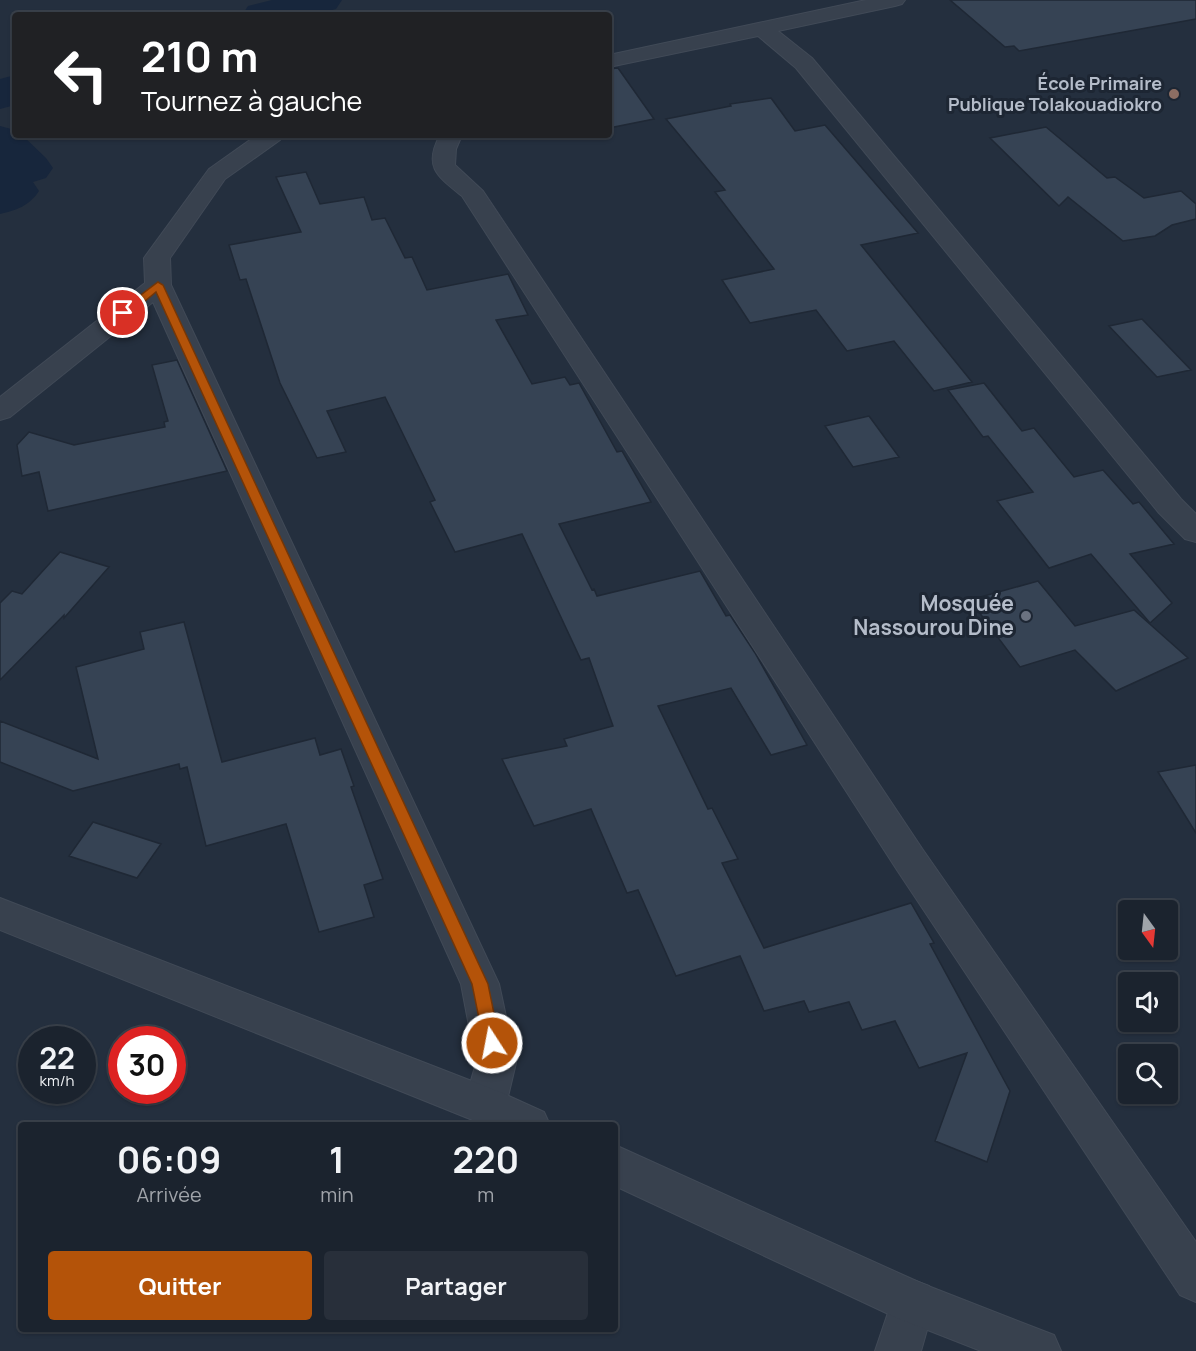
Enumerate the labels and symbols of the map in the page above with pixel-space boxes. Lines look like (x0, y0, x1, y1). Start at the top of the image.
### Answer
place label: École Primaire Publique Tolakouadiokro (948, 71, 1162, 116)
marker: École Primaire Publique Tolakouadiokro (1167, 87, 1181, 101)
pin (97, 287, 148, 338)
place label: Mosquée Nassourou Dine (853, 589, 1014, 641)
marker: Mosquée Nassourou Dine (1019, 609, 1033, 623)
north arrow (1118, 900, 1178, 960)
position arrow (460, 1011, 524, 1075)
speed limit sign: 30 (108, 1026, 186, 1104)

